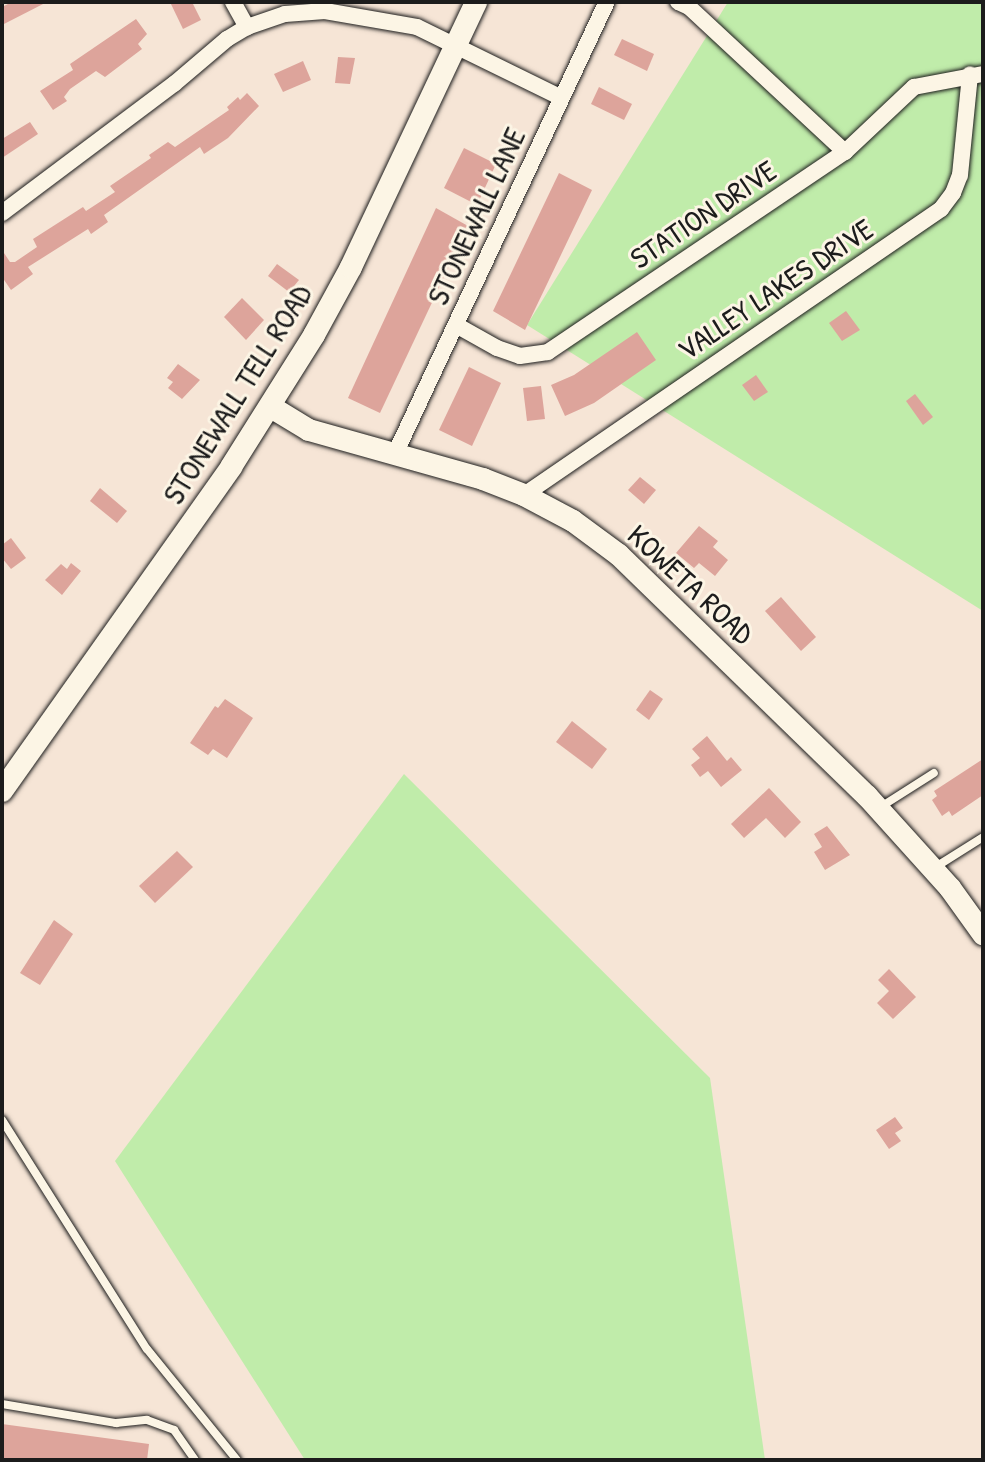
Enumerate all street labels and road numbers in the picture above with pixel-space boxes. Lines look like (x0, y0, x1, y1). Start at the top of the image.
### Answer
street label: STONEWALL LANE (419, 122, 533, 310)
street label: STATION DRIVE (623, 152, 783, 276)
street label: VALLEY LAKES DRIVE (671, 210, 879, 368)
street label: STONEWALL TELL ROAD (155, 278, 319, 510)
street label: KOWETA ROAD (621, 517, 761, 651)

